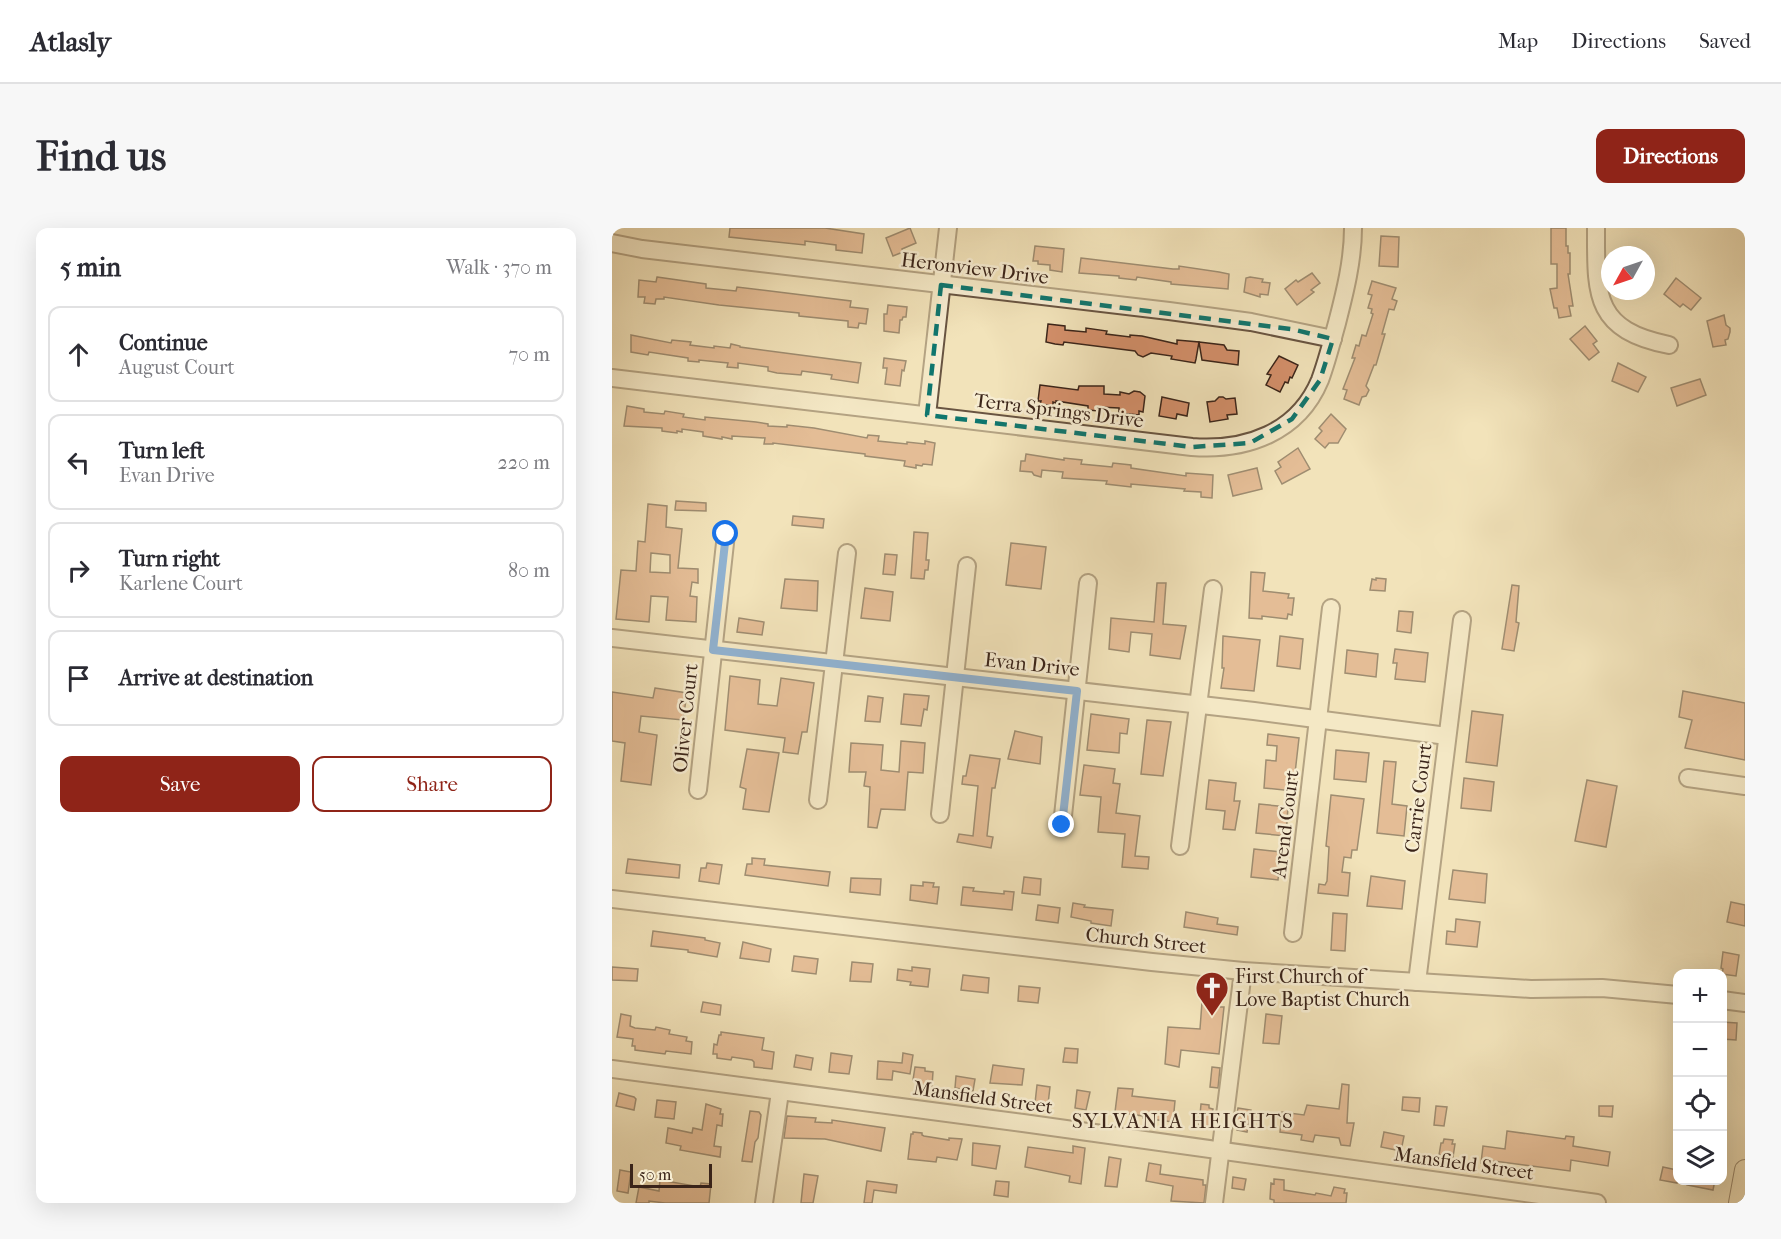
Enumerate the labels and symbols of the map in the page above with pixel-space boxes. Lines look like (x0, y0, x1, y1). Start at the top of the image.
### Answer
north arrow (1601, 246, 1655, 300)
street label: Heronview Drive (900, 248, 1050, 289)
street label: Terra Springs Drive (973, 389, 1145, 432)
route start (712, 520, 738, 546)
street label: Evan Drive (983, 648, 1081, 681)
street label: Oliver Court (668, 662, 703, 774)
street label: Carrie Court (1400, 742, 1437, 854)
street label: Arend Court (1267, 769, 1304, 880)
route end (1048, 811, 1074, 837)
street label: Church Street (1084, 923, 1207, 958)
place label: First Church of Love Baptist Church (1235, 965, 1411, 1011)
church icon: First Church of Love Baptist Church (1194, 970, 1230, 1017)
street label: Mansfield Street (912, 1076, 1054, 1119)
district label: SYLVANIA HEIGHTS (1072, 1109, 1294, 1133)
street label: Mansfield Street (1393, 1142, 1535, 1185)
scale bar (630, 1161, 712, 1188)

